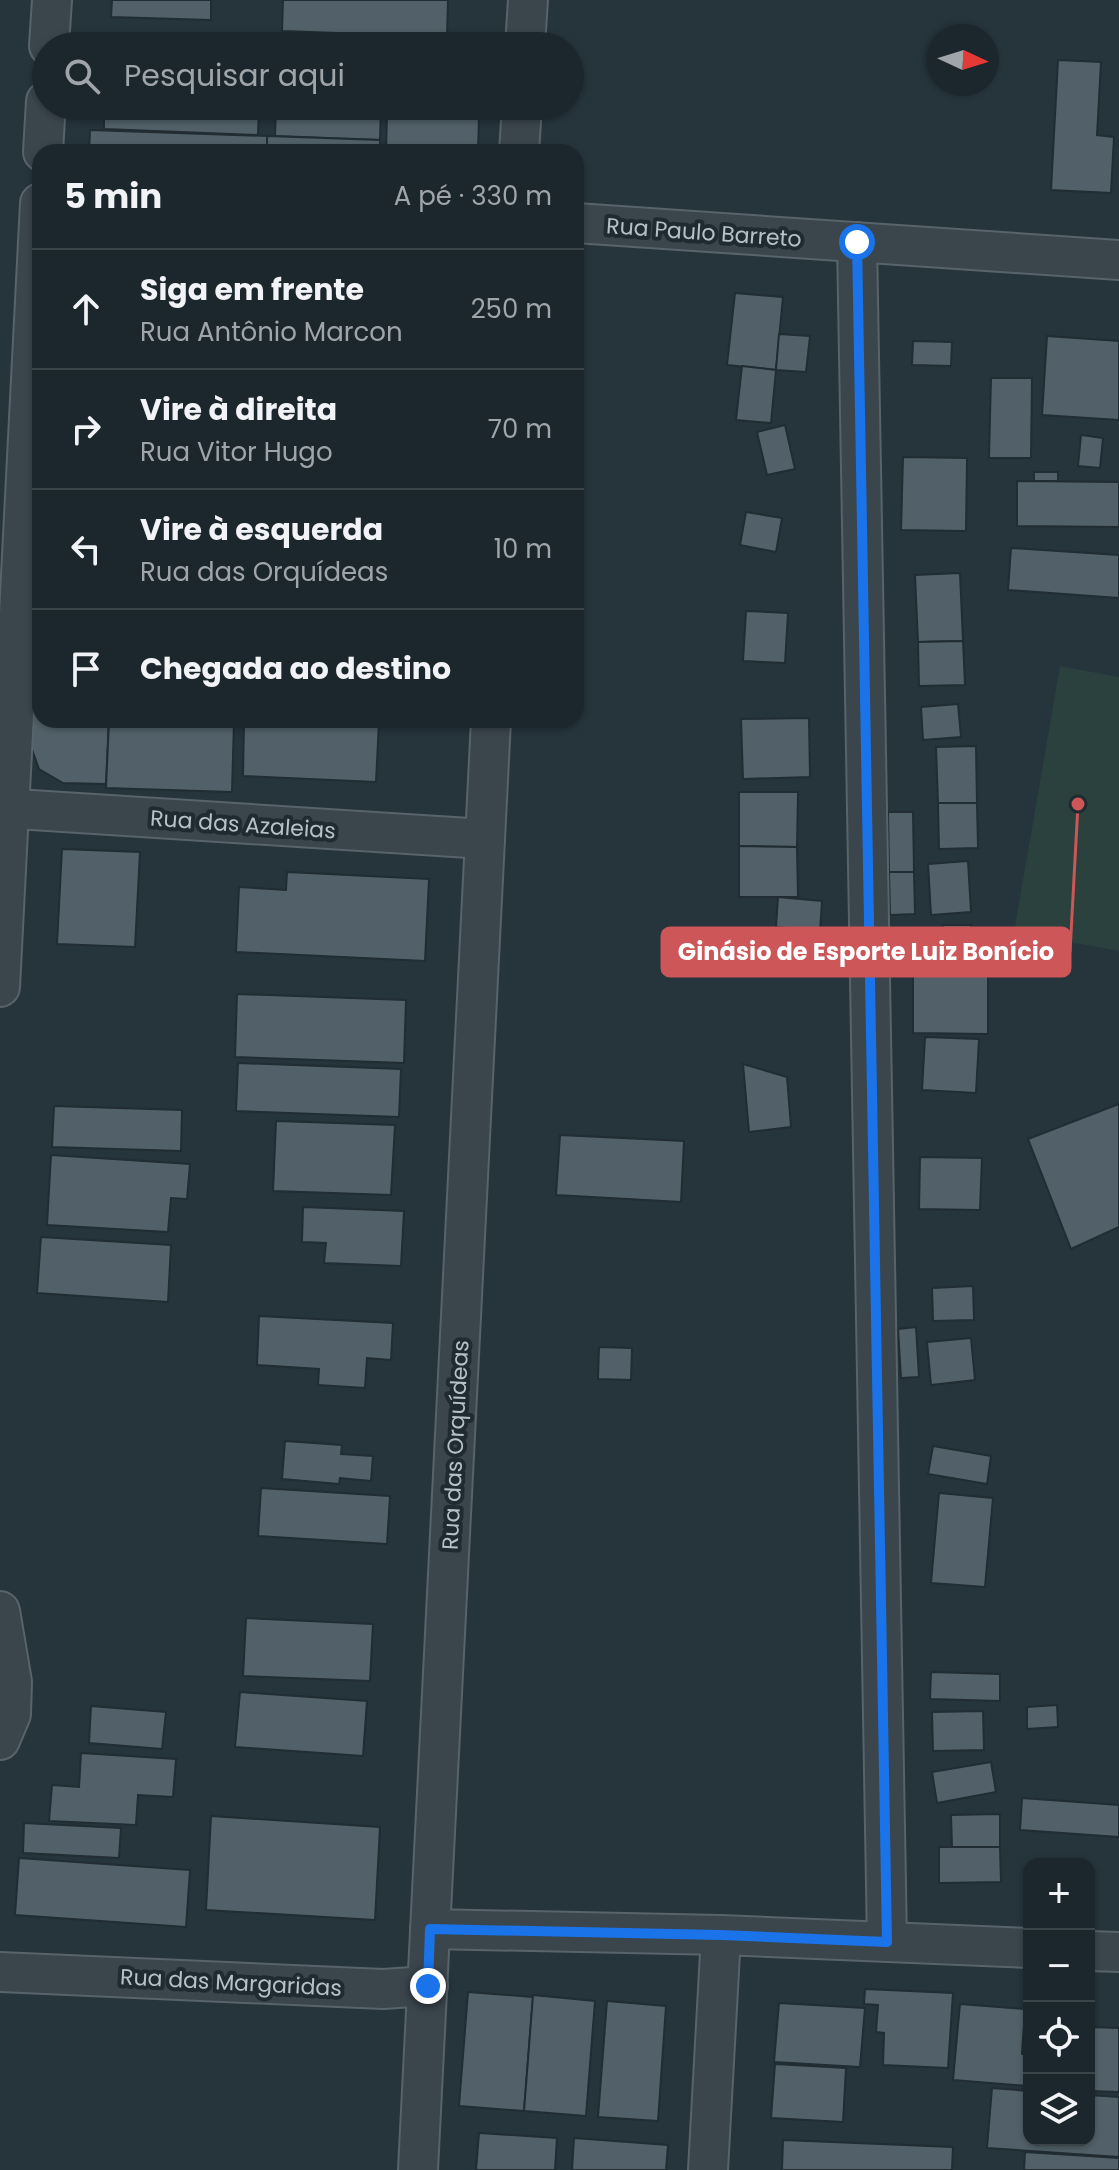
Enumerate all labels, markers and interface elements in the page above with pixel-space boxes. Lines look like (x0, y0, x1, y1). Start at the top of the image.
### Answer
north arrow (927, 24, 999, 96)
search box (32, 32, 584, 120)
icon: search (60, 54, 104, 98)
text: Pesquisar aqui (124, 54, 345, 97)
text: 5 min (64, 172, 162, 220)
text: A pé · 330 m (394, 178, 552, 214)
street label: Rua Paulo Barreto (605, 210, 803, 255)
route start (839, 224, 875, 260)
text: Siga em frente (140, 268, 364, 311)
icon: ahead (64, 287, 108, 331)
text: 250 m (471, 291, 552, 327)
text: Rua Antônio Marcon (140, 314, 403, 350)
text: Vire à direita (140, 388, 337, 431)
icon: right (64, 407, 108, 451)
text: 70 m (488, 411, 552, 447)
text: Rua Vitor Hugo (140, 434, 333, 470)
text: Vire à esquerda (140, 508, 383, 551)
icon: left (64, 527, 108, 571)
text: 10 m (494, 531, 552, 567)
text: Rua das Orquídeas (140, 554, 388, 590)
icon: arrive (64, 647, 108, 691)
text: Chegada ao destino (140, 647, 451, 690)
street label: Rua das Azaleias (149, 803, 337, 846)
callout: Ginásio de Esporte Luiz Bonício (662, 928, 1070, 976)
text: Ginásio de Esporte Luiz Bonício (678, 935, 1054, 968)
street label: Rua das Orquídeas (435, 1339, 476, 1551)
map controls (1023, 1858, 1095, 2146)
button: + (1023, 1858, 1095, 1930)
button: − (1023, 1930, 1095, 2002)
street label: Rua das Margaridas (119, 1961, 343, 2004)
route end (410, 1968, 446, 2004)
button: locate (1023, 2002, 1095, 2074)
button: layers (1023, 2074, 1095, 2146)

